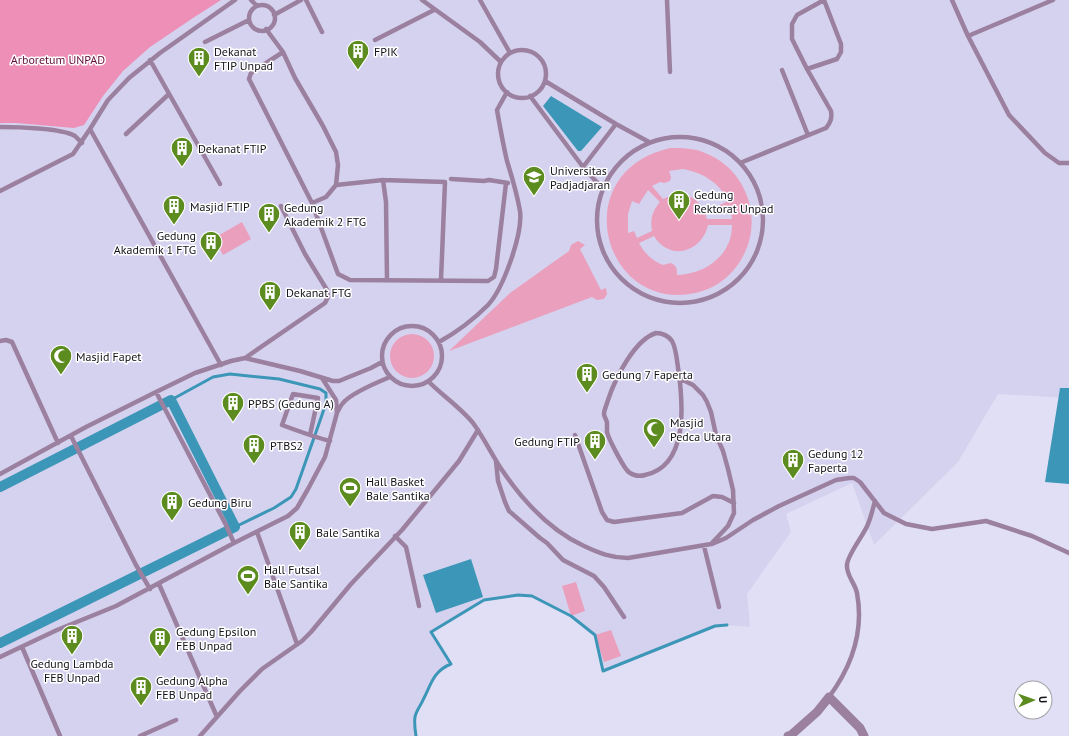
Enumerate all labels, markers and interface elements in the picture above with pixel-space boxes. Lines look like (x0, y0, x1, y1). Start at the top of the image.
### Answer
building icon: FPIK (345, 38, 371, 71)
place label: Dekanat FTIP Unpad (214, 44, 273, 73)
place label: FPIK (374, 44, 398, 59)
building icon: Dekanat FTIP Unpad (186, 45, 212, 78)
park label: Arboretum UNPAD (11, 52, 105, 67)
building icon: Dekanat FTIP (169, 135, 195, 168)
place label: Dekanat FTIP (198, 141, 267, 156)
place label: Universitas Padjadjaran (550, 163, 610, 192)
school or university icon: Universitas Padjadjaran (521, 164, 547, 197)
place label: Gedung Rektorat Unpad (694, 187, 773, 216)
building icon: Gedung Rektorat Unpad (666, 188, 692, 221)
building icon: Masjid FTIP (161, 193, 187, 226)
place label: Masjid FTIP (190, 199, 250, 214)
place label: Gedung Akademik 2 FTG (284, 200, 366, 229)
building icon: Gedung Akademik 2 FTG (256, 201, 282, 234)
place label: Gedung Akademik 1 FTG (114, 228, 196, 257)
building icon: Gedung Akademik 1 FTG (198, 229, 224, 262)
building icon: Dekanat FTG (257, 279, 283, 312)
place label: Dekanat FTG (286, 285, 351, 300)
mosque icon: Masjid Fapet (48, 343, 74, 376)
place label: Masjid Fapet (76, 349, 141, 364)
building icon: Gedung 7 Faperta (574, 361, 600, 394)
place label: Gedung 7 Faperta (602, 367, 693, 382)
building icon: PPBS (Gedung A) (220, 390, 246, 423)
place label: PPBS (Gedung A) (248, 396, 334, 411)
place label: Masjid Pedca Utara (670, 415, 731, 444)
mosque icon: Masjid Pedca Utara (641, 416, 667, 449)
building icon: Gedung FTIP (582, 428, 608, 461)
building icon: PTBS2 (241, 432, 267, 465)
place label: Gedung FTIP (514, 434, 580, 449)
place label: PTBS2 (270, 438, 303, 453)
place label: Gedung 12 Faperta (808, 446, 864, 475)
building icon: Gedung 12 Faperta (780, 447, 806, 480)
place label: Hall Basket Bale Santika (366, 474, 430, 503)
sports icon: Hall Basket Bale Santika (337, 475, 363, 508)
building icon: Gedung Biru (159, 489, 185, 522)
place label: Gedung Biru (188, 495, 251, 510)
building icon: Bale Santika (287, 519, 313, 552)
place label: Bale Santika (316, 525, 380, 540)
place label: Hall Futsal Bale Santika (264, 562, 328, 591)
sports icon: Hall Futsal Bale Santika (235, 563, 261, 596)
building icon: Gedung Lambda FEB Unpad (59, 623, 85, 656)
place label: Gedung Epsilon FEB Unpad (176, 624, 256, 653)
building icon: Gedung Epsilon FEB Unpad (147, 625, 173, 658)
place label: Gedung Lambda FEB Unpad (30, 656, 114, 685)
place label: Gedung Alpha FEB Unpad (156, 673, 228, 702)
building icon: Gedung Alpha FEB Unpad (128, 674, 154, 707)
north arrow (1013, 680, 1053, 720)
text: U (1036, 696, 1050, 703)

